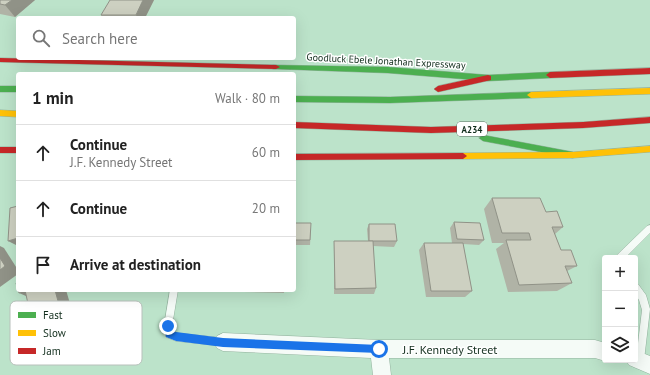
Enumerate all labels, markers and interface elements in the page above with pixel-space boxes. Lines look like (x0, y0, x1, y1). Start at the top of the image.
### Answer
search box (16, 16, 296, 60)
icon: search (30, 27, 52, 49)
text: Search here (62, 29, 138, 48)
street label: Goodluck Ebele Jonathan Expressway (306, 50, 466, 72)
text: 1 min (32, 87, 73, 109)
text: Walk · 80 m (215, 90, 280, 107)
road number: A234 (457, 122, 487, 136)
text: Continue (70, 135, 127, 154)
icon: ahead (32, 142, 54, 164)
text: 60 m (252, 144, 280, 161)
text: J.F. Kennedy Street (70, 154, 173, 171)
icon: ahead (32, 198, 54, 220)
text: Continue (70, 199, 127, 218)
text: 20 m (252, 200, 280, 217)
icon: arrive (32, 254, 54, 276)
text: Arrive at destination (70, 255, 201, 274)
map controls (602, 255, 638, 363)
button: + (602, 255, 638, 291)
button: − (602, 291, 638, 327)
legend (10, 301, 142, 365)
text: Fast (43, 308, 63, 322)
route end (159, 317, 177, 335)
text: Slow (43, 326, 66, 340)
button: layers (602, 327, 638, 363)
route start (370, 340, 388, 358)
street label: J.F. Kennedy Street (402, 342, 497, 357)
text: Jam (42, 344, 61, 358)

